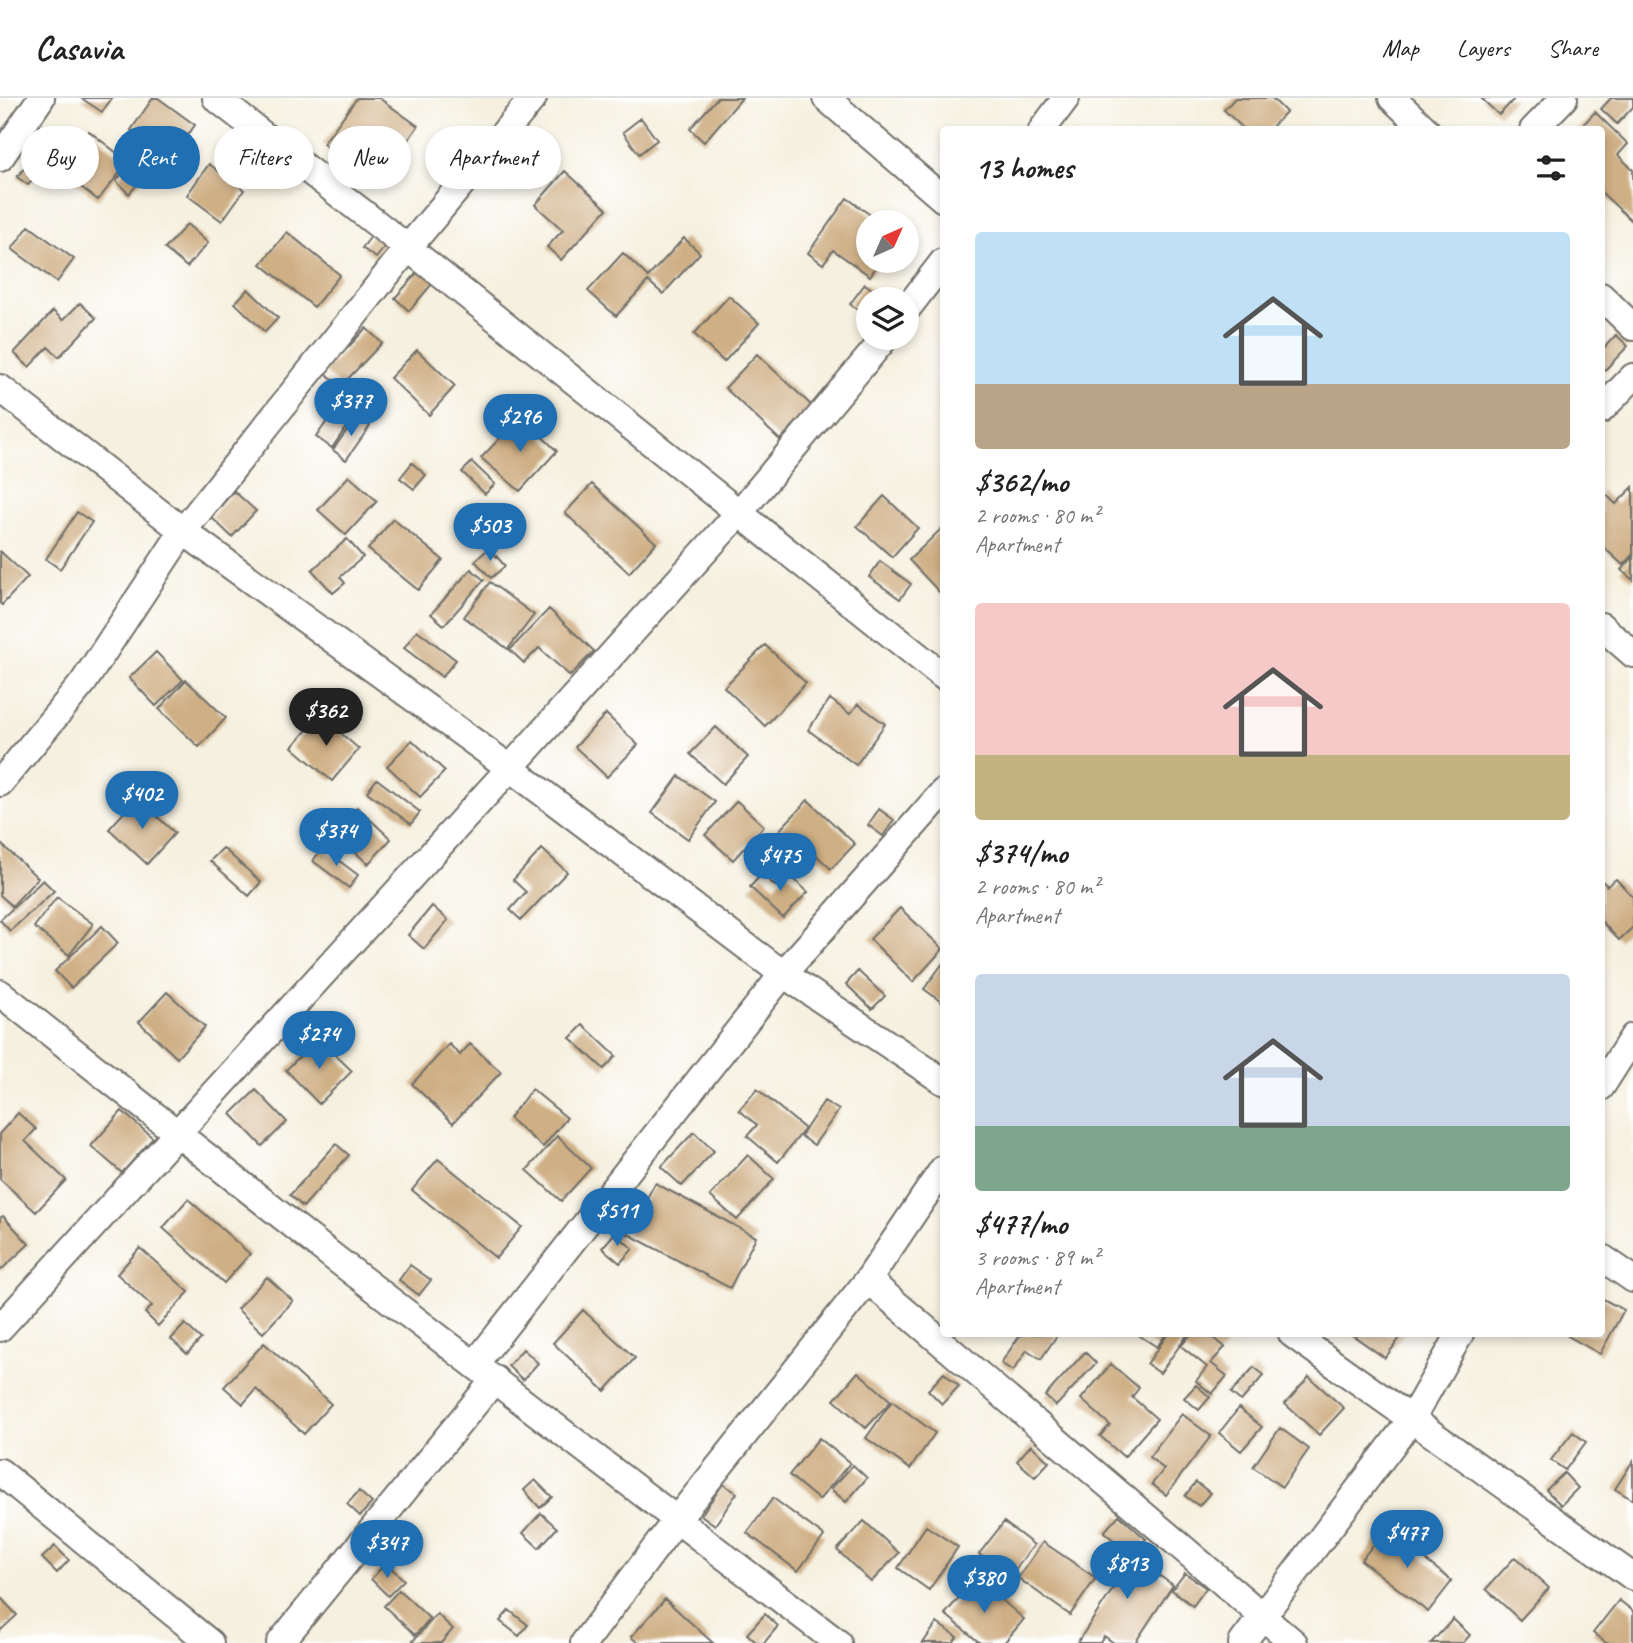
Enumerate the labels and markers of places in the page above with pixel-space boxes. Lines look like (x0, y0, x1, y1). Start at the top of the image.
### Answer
pin: $377 (310, 378, 392, 438)
pin: $296 (479, 394, 561, 454)
pin: $503 (449, 504, 531, 563)
pin: $362 (285, 688, 367, 748)
pin: $402 (101, 772, 183, 831)
pin: $374 (295, 808, 377, 868)
pin: $475 (739, 834, 821, 893)
pin: $274 (278, 1012, 360, 1071)
pin: $511 (576, 1188, 658, 1248)
pin: $477 (1366, 1510, 1448, 1570)
pin: $347 (346, 1520, 428, 1580)
pin: $813 (1086, 1542, 1168, 1601)
pin: $380 (943, 1556, 1025, 1615)

